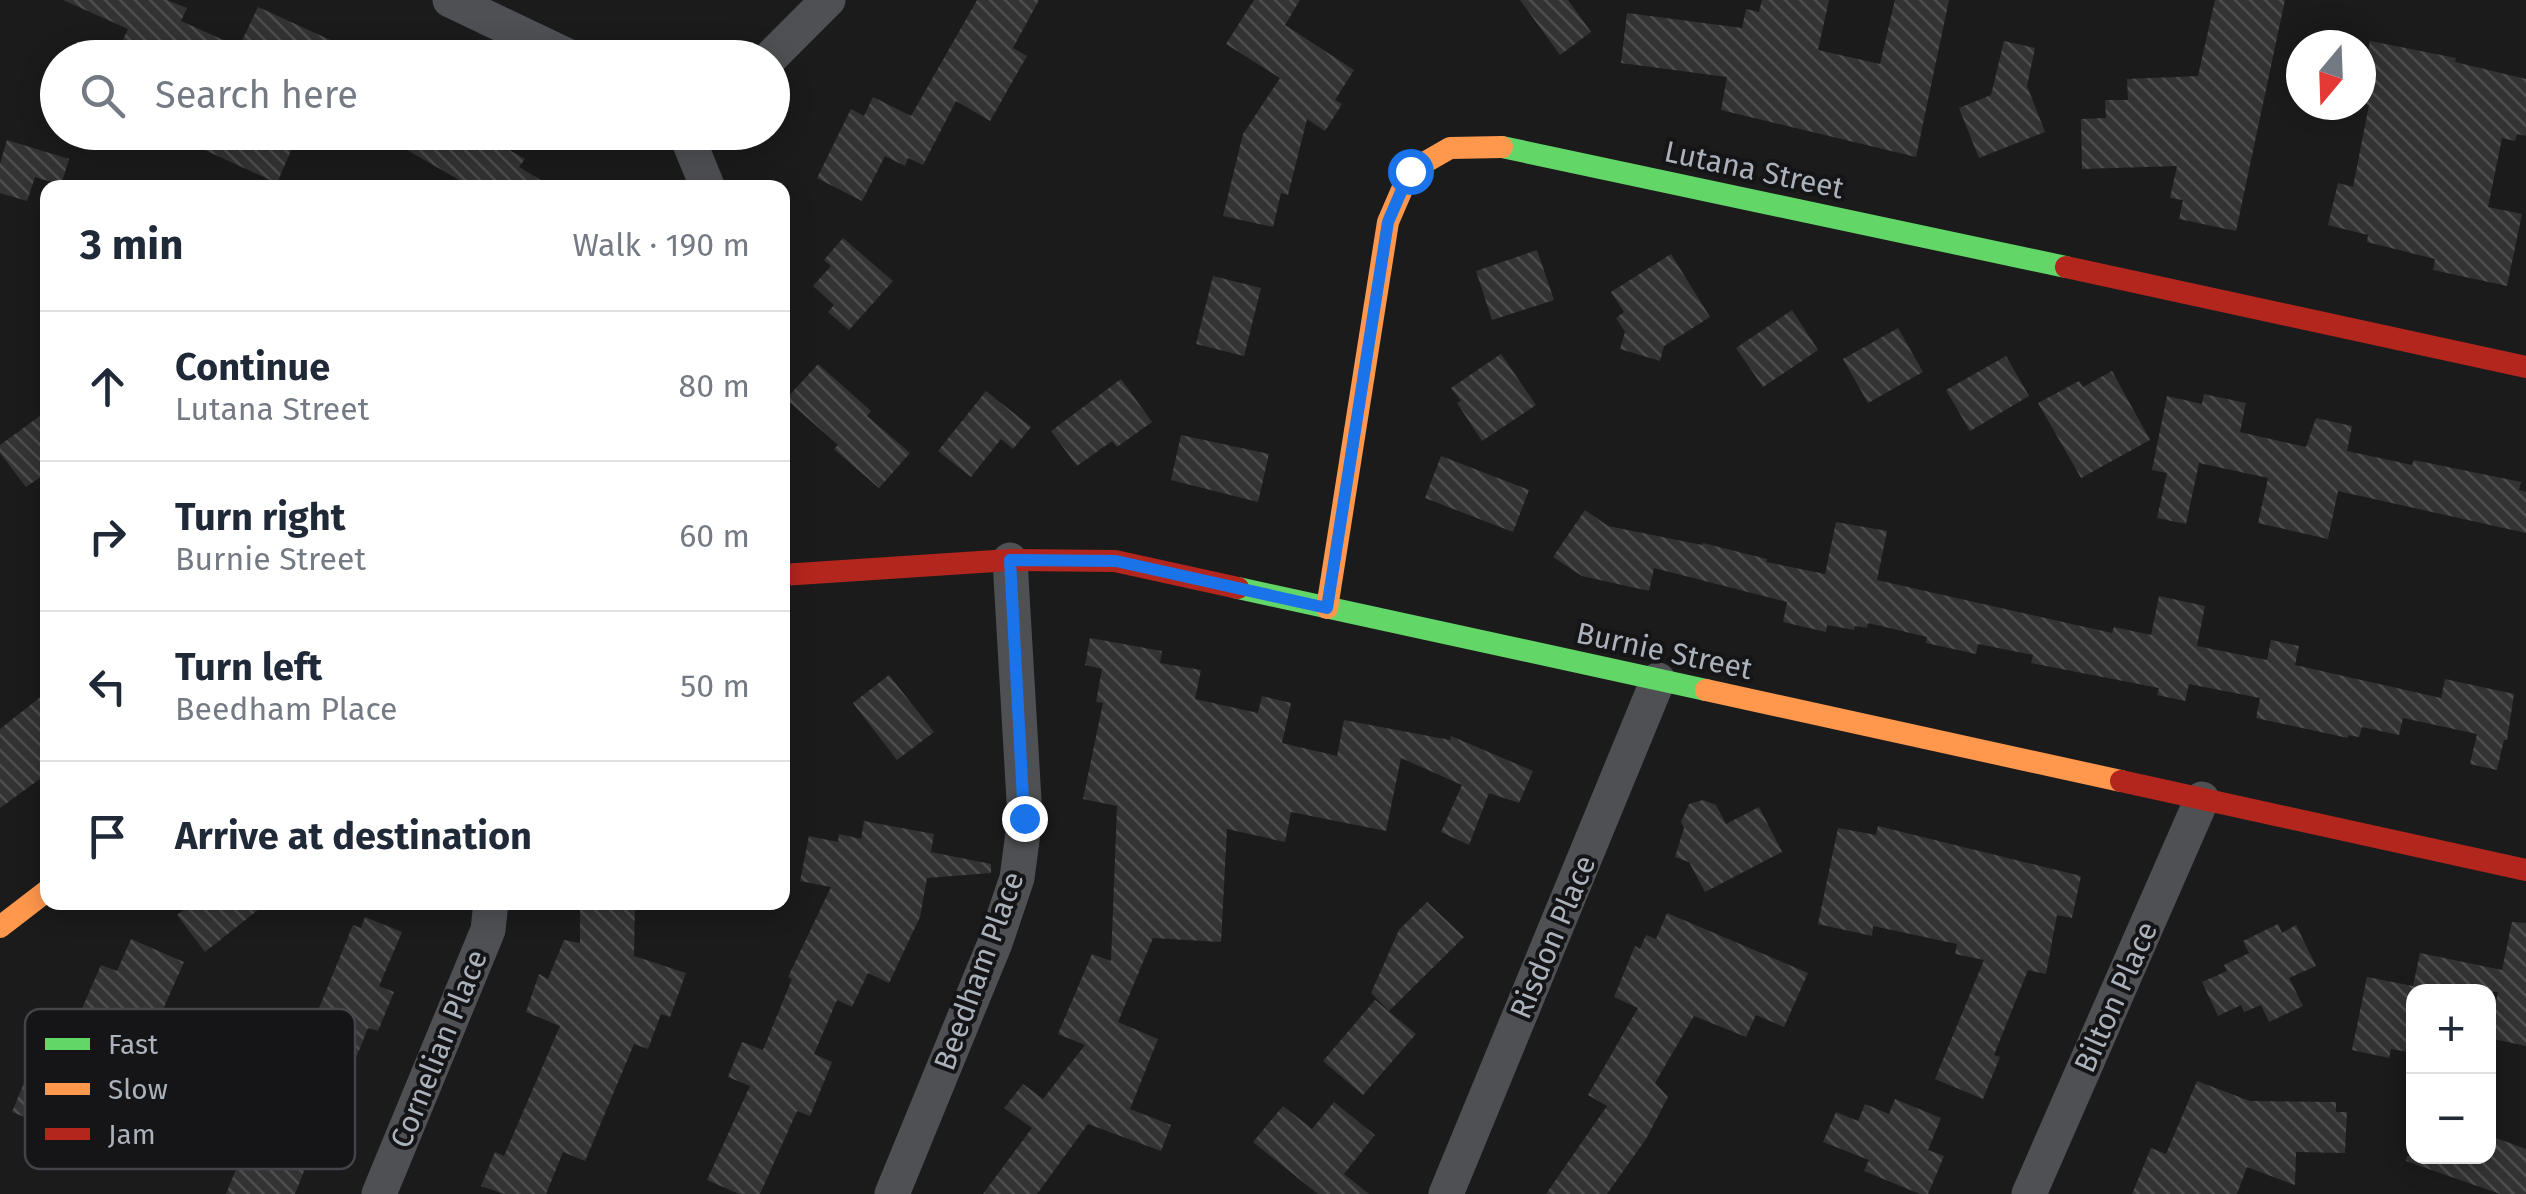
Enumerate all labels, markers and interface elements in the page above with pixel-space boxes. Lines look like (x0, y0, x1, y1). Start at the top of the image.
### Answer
north arrow (2286, 30, 2376, 120)
search box (40, 40, 790, 150)
icon: search (75, 68, 130, 123)
text: Search here (155, 72, 358, 118)
street label: Lutana Street (1661, 133, 1847, 207)
route start (1388, 149, 1434, 195)
text: 3 min (80, 220, 183, 270)
text: Walk · 190 m (573, 226, 750, 264)
text: Continue (175, 344, 330, 390)
icon: ahead (80, 359, 135, 414)
text: 80 m (679, 367, 750, 405)
text: Lutana Street (175, 390, 369, 428)
text: Turn right (175, 494, 345, 540)
icon: right (80, 509, 135, 564)
text: 60 m (679, 517, 750, 555)
text: Burnie Street (175, 540, 366, 578)
street label: Burnie Street (1573, 615, 1755, 687)
text: Turn left (175, 644, 322, 690)
icon: left (80, 659, 135, 714)
text: 50 m (680, 667, 750, 705)
text: Beedham Place (175, 690, 398, 728)
route end (1002, 796, 1048, 842)
icon: arrive (80, 809, 135, 864)
text: Arrive at destination (175, 813, 532, 859)
street label: Risdon Place (1502, 850, 1604, 1024)
street label: Beedham Place (926, 867, 1032, 1075)
street label: Bilton Place (2067, 916, 2165, 1078)
street label: Cornelian Place (383, 945, 495, 1153)
map controls (2406, 984, 2496, 1164)
button: + (2406, 984, 2496, 1074)
legend (25, 1009, 355, 1169)
text: Fast (108, 1028, 159, 1061)
text: Slow (108, 1073, 168, 1106)
button: − (2406, 1074, 2496, 1164)
text: Jam (108, 1118, 156, 1151)

